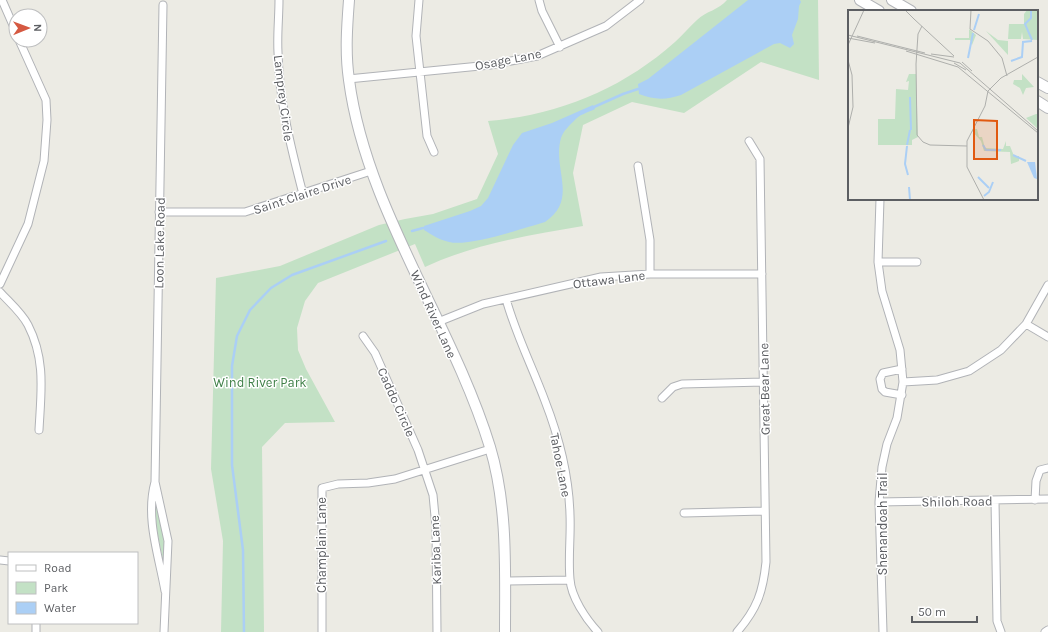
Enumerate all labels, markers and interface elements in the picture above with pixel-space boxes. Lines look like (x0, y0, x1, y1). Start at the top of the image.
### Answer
north arrow (8, 8, 48, 48)
inset map (848, 10, 1038, 200)
text: N (31, 24, 44, 32)
street label: Osage Lane (474, 46, 543, 73)
street label: Lamprey Circle (271, 54, 296, 143)
street label: Saint Claire Drive (251, 171, 353, 217)
street label: Loon Lake Road (151, 197, 168, 289)
street label: Wind River Lane (407, 268, 460, 361)
street label: Ottawa Lane (572, 268, 646, 291)
street label: Great Bear Lane (756, 342, 773, 435)
street label: Caddo Circle (375, 365, 419, 439)
park label: Wind River Park (213, 375, 307, 390)
street label: Tahoe Lane (547, 432, 574, 499)
street label: Shenandoah Trail (875, 472, 890, 576)
street label: Shiloh Road (921, 493, 993, 510)
street label: Champlain Lane (314, 497, 329, 593)
street label: Kariba Lane (427, 515, 444, 585)
legend (8, 552, 138, 624)
text: Road (44, 561, 72, 575)
text: Park (44, 581, 69, 595)
scale bar (912, 598, 977, 624)
text: Water (44, 601, 77, 615)
text: 50 m (918, 605, 946, 619)

